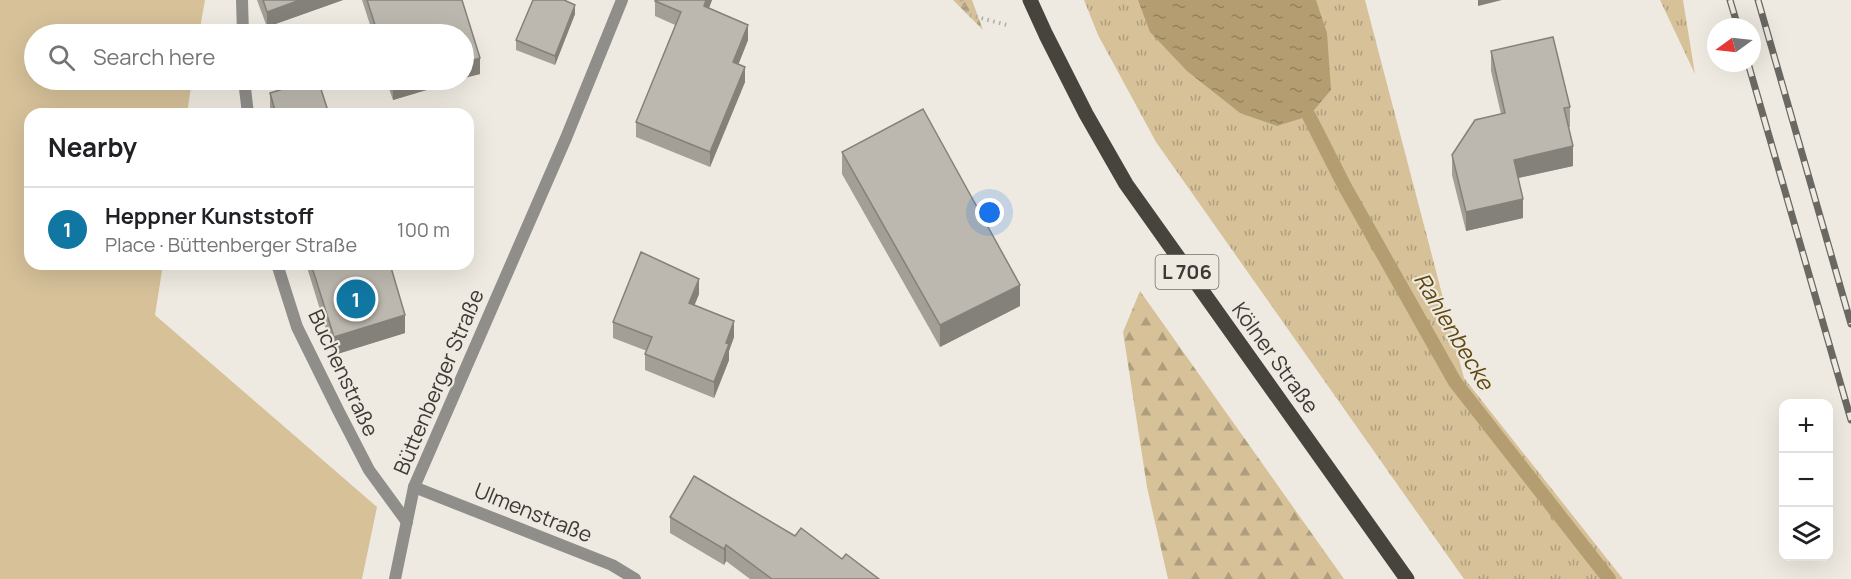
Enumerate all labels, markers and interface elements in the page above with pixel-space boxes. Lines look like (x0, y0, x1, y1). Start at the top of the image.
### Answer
north arrow (1707, 18, 1761, 72)
search box (24, 24, 474, 90)
icon: search (45, 41, 78, 74)
text: Search here (93, 42, 215, 72)
text: Nearby (48, 129, 137, 165)
your location (975, 198, 1004, 227)
text: Heppner Kunststoff (105, 201, 313, 231)
text: 1 (63, 216, 72, 243)
text: 100 m (397, 216, 450, 243)
text: Place · Büttenberger Straße (105, 231, 357, 258)
road number: L 706 (1156, 255, 1218, 289)
water label: Rahlenbecke (1407, 267, 1501, 396)
pin: 1 (336, 276, 376, 322)
street label: Büttenberger Straße (386, 285, 490, 479)
street label: Kölner Straße (1226, 296, 1325, 418)
street label: Buchenstraße (302, 305, 386, 441)
map controls (1779, 399, 1833, 561)
button: + (1779, 399, 1833, 453)
button: − (1779, 453, 1833, 507)
street label: Ulmenstraße (470, 476, 597, 548)
button: layers (1779, 507, 1833, 561)

